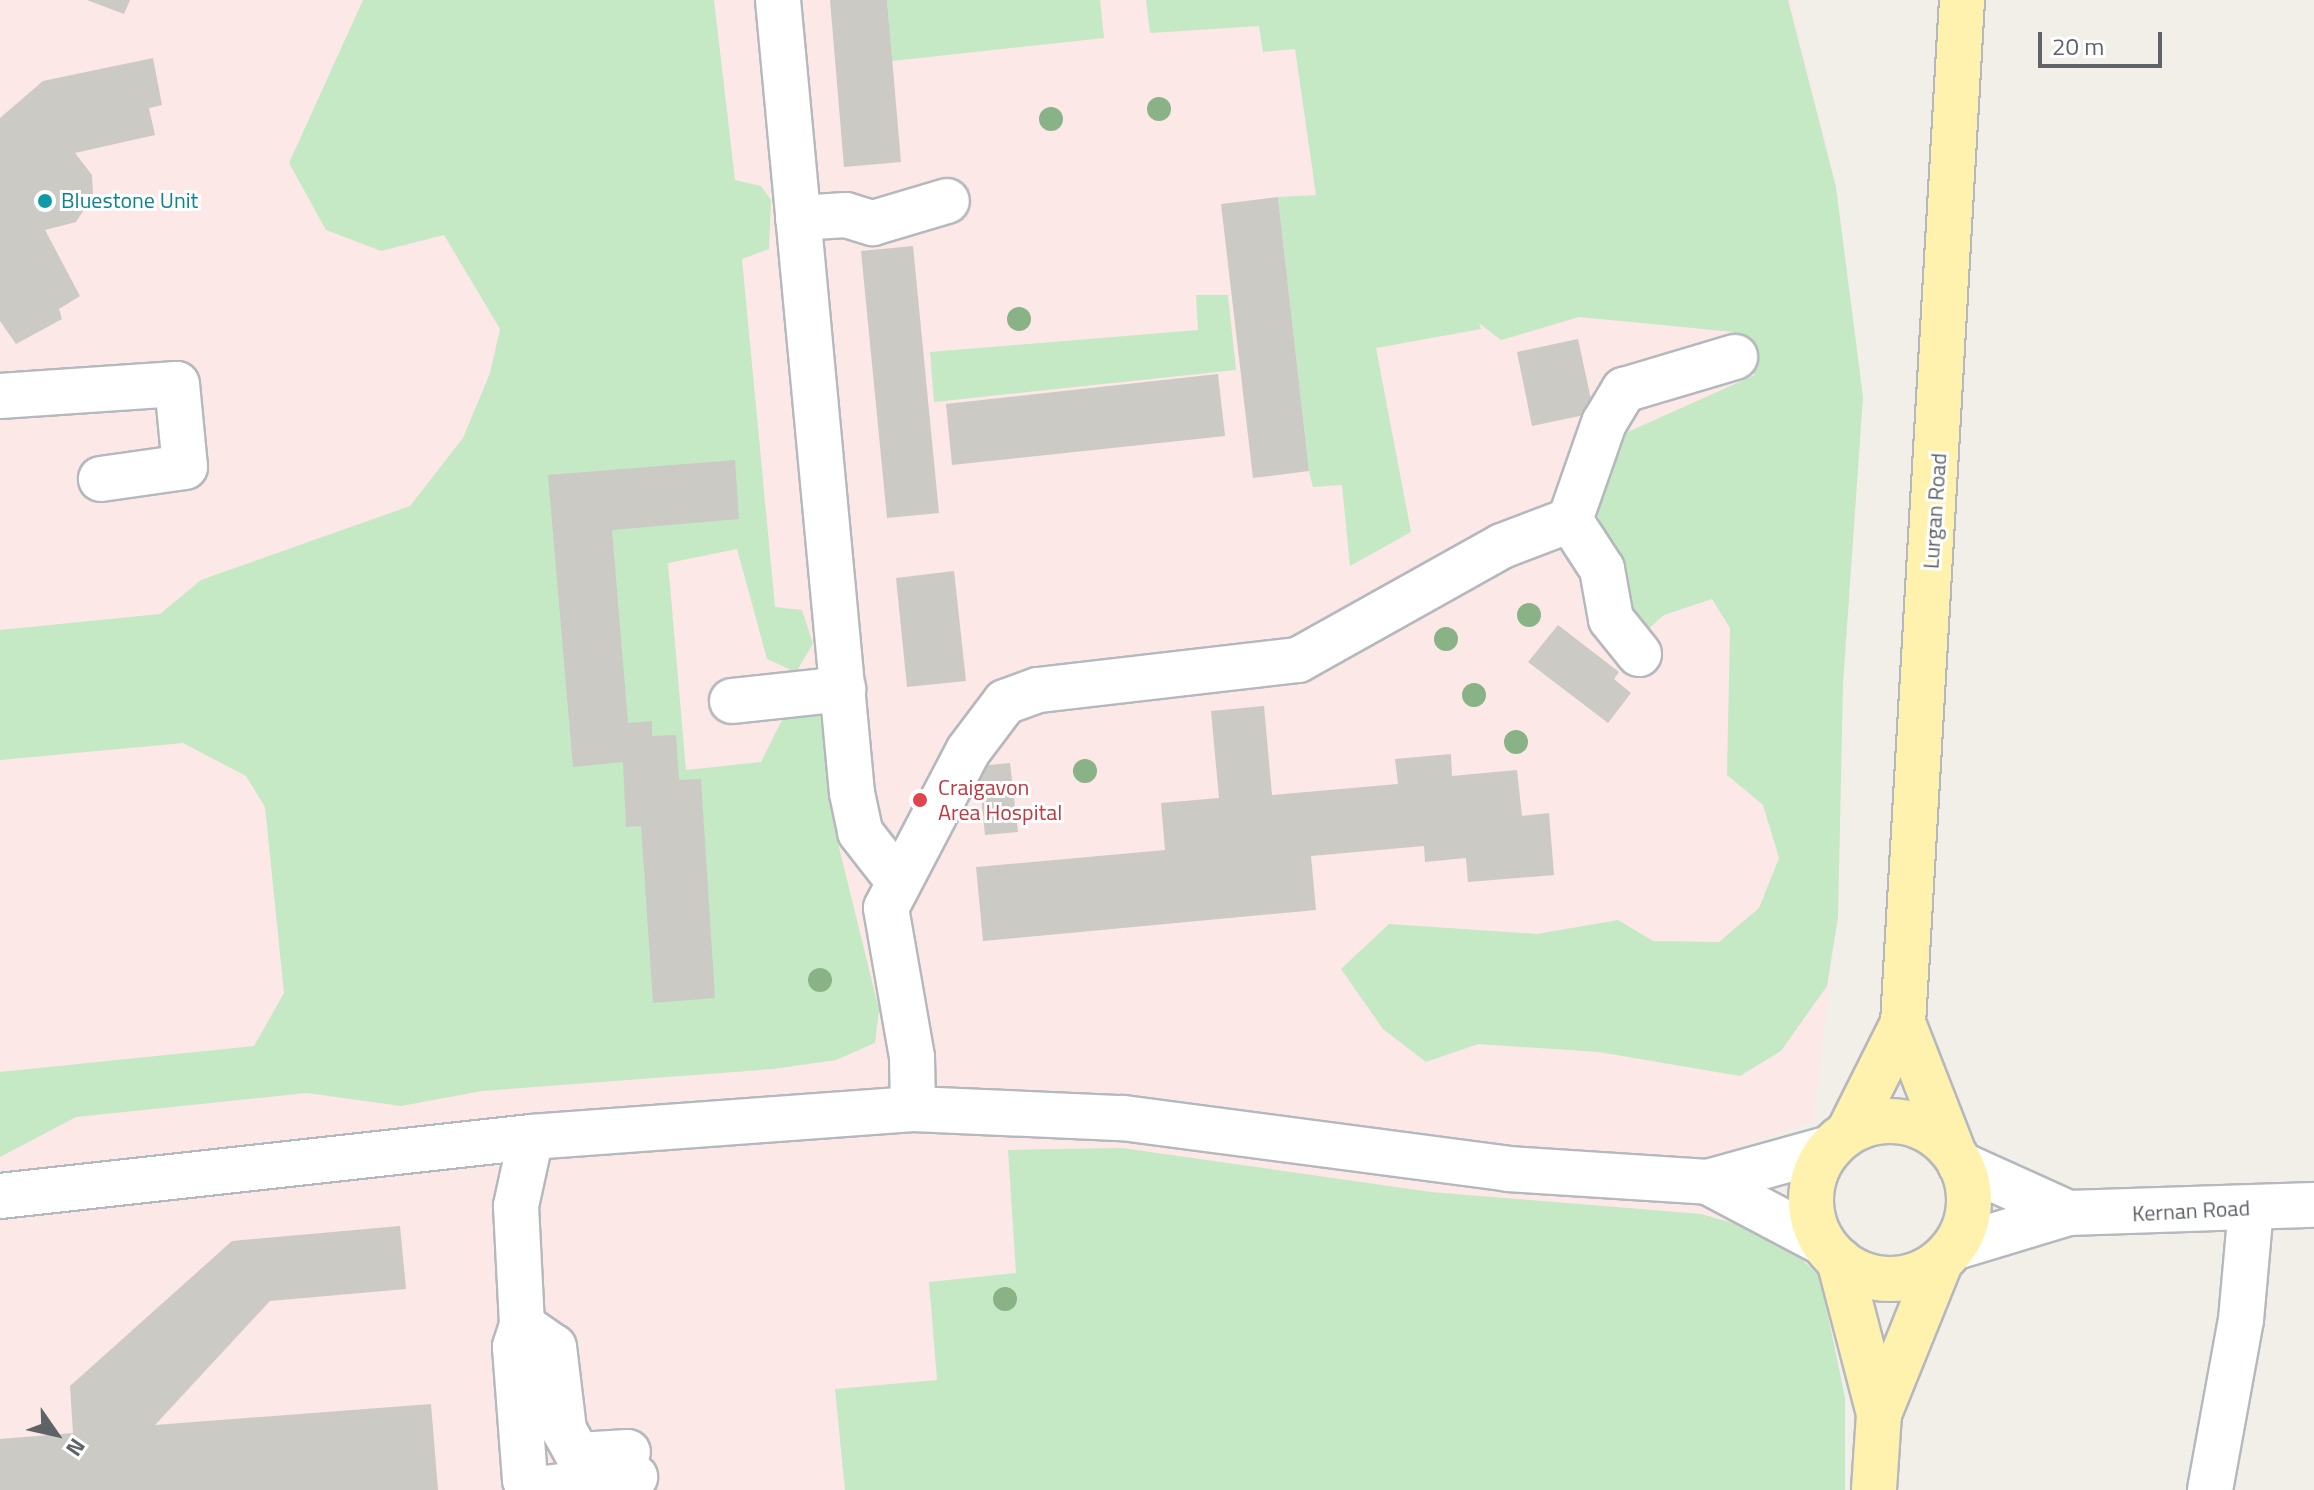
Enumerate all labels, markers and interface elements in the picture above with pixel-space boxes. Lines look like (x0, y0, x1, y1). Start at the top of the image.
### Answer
scale bar (2042, 16, 2166, 66)
text: 20 m (2052, 28, 2104, 64)
place label: Bluestone Unit (61, 188, 198, 214)
marker: Bluestone Unit (36, 192, 54, 210)
street label: Lurgan Road (1918, 452, 1952, 570)
place label: Craigavon Area Hospital (938, 774, 1062, 826)
marker: Craigavon Area Hospital (909, 789, 931, 811)
street label: Kernan Road (2131, 1195, 2251, 1227)
north arrow (16, 1394, 96, 1474)
text: N (58, 1432, 94, 1463)

